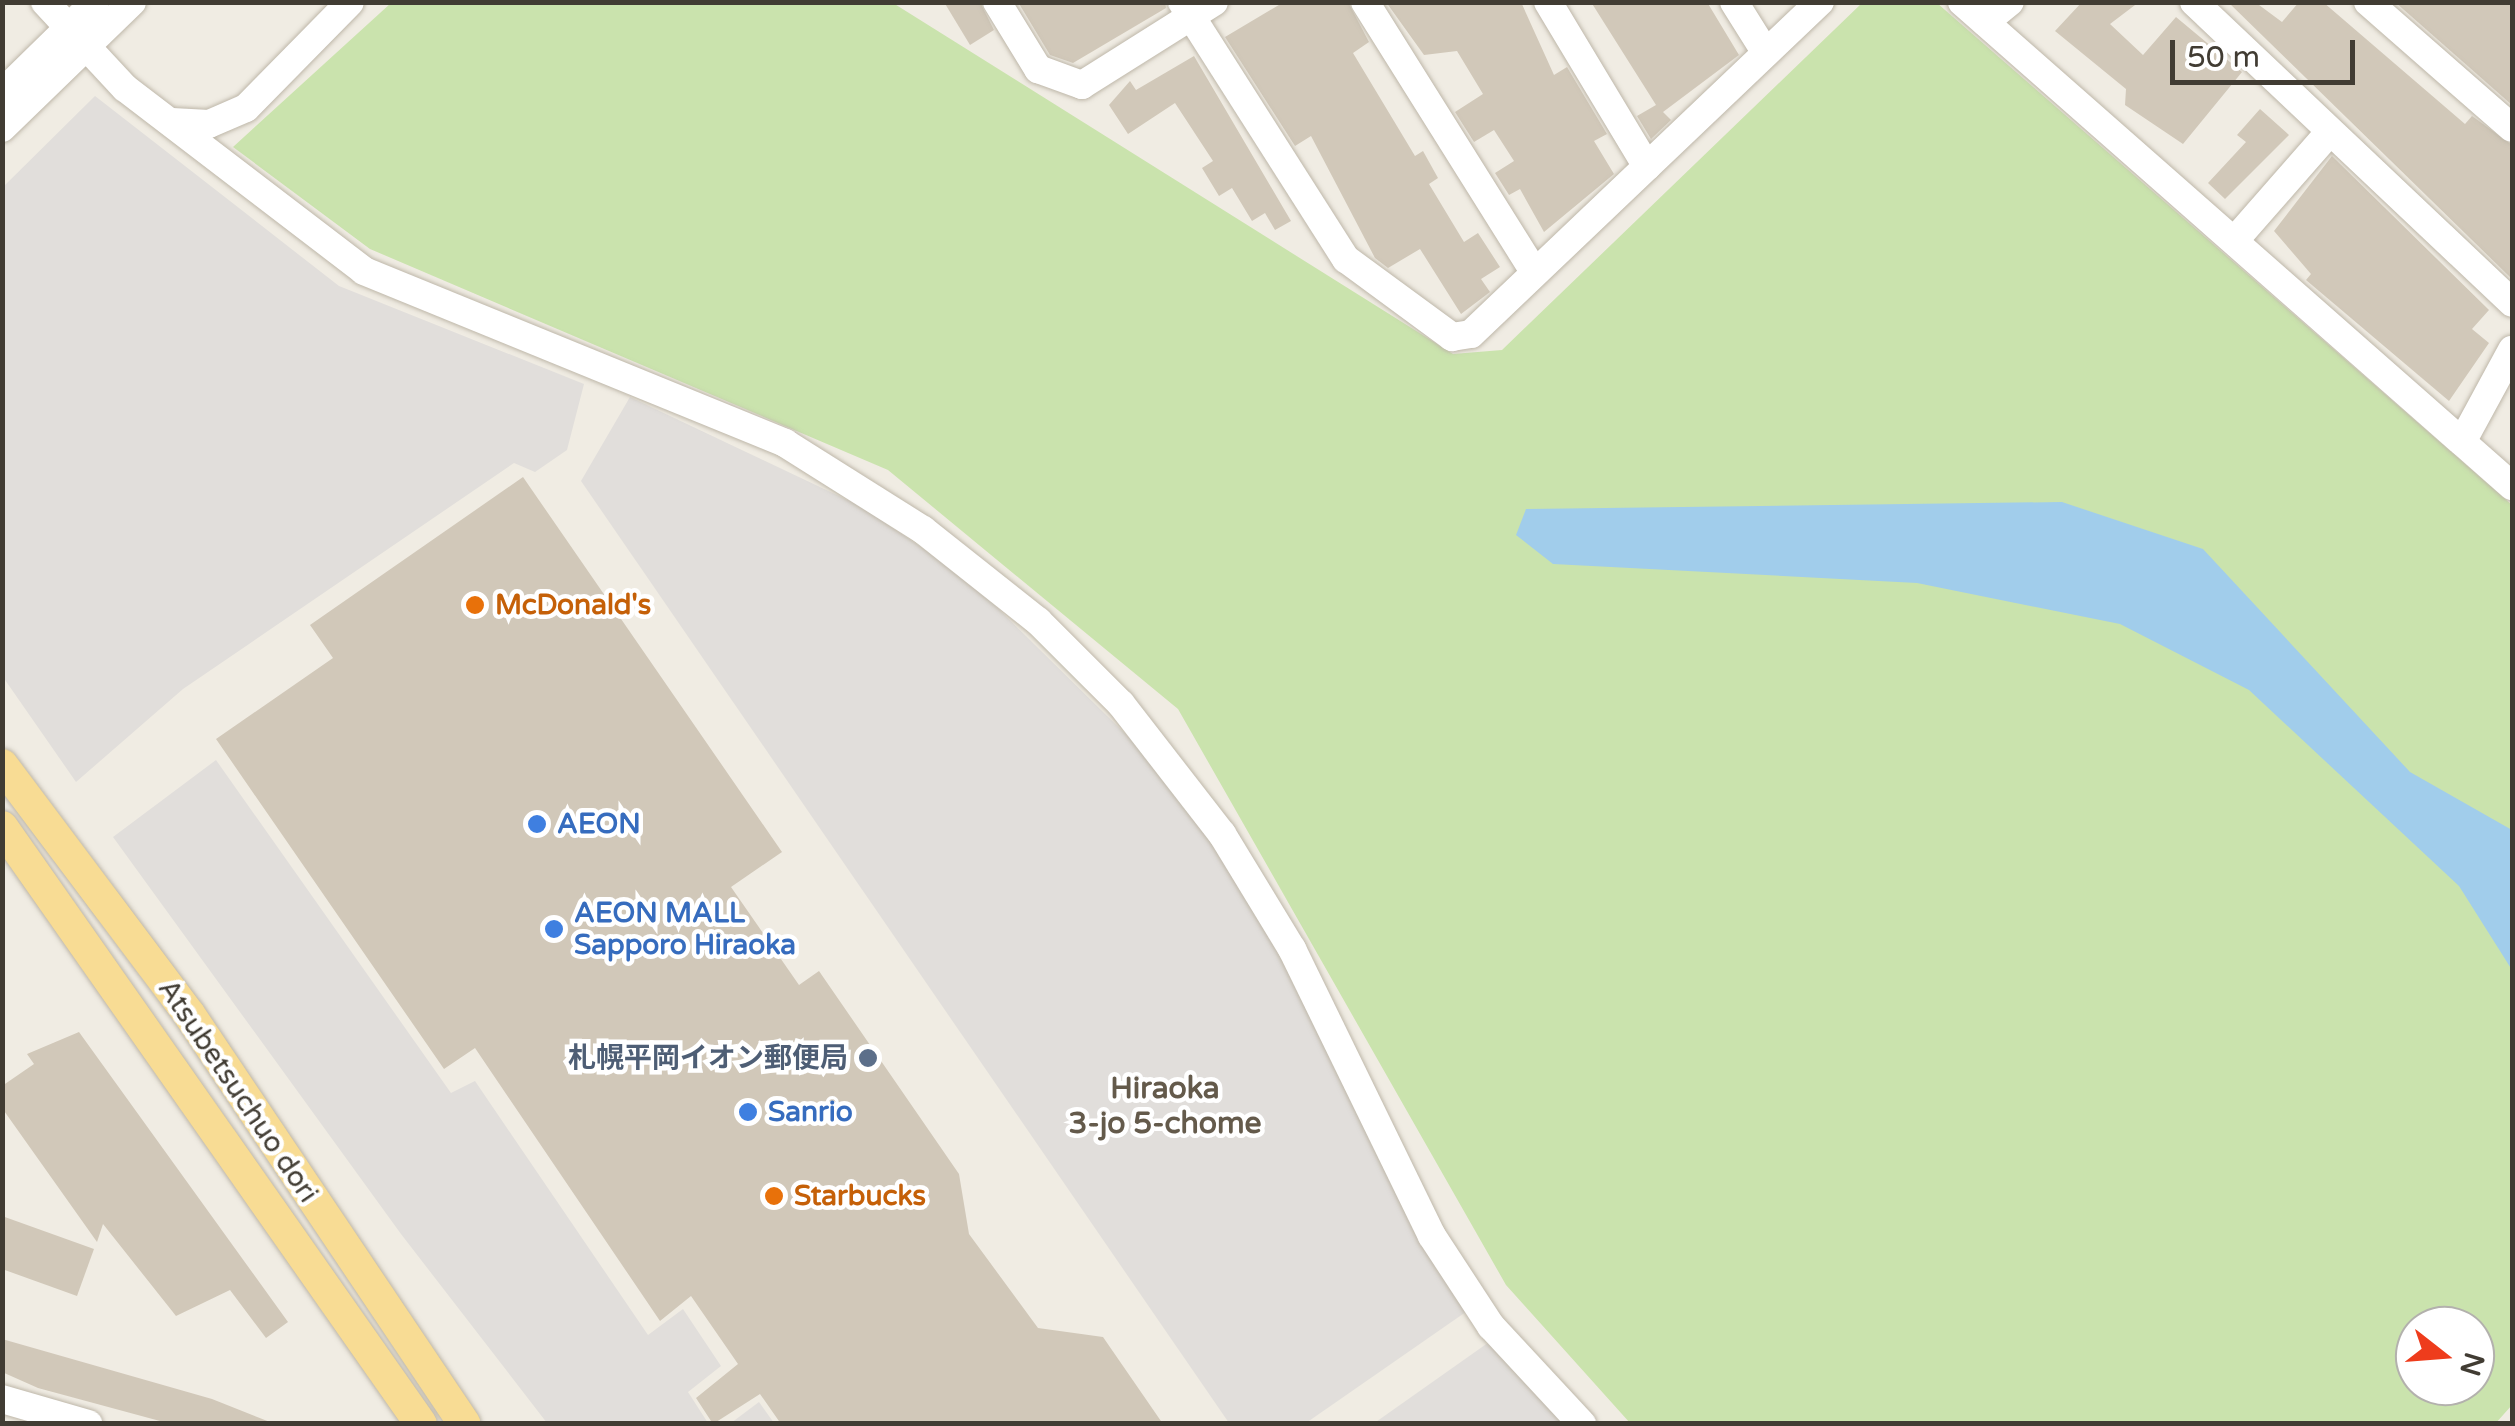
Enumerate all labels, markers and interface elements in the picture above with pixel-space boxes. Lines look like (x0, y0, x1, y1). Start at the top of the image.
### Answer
scale bar (2175, 20, 2360, 82)
text: 50 m (2187, 39, 2260, 76)
place label: McDonald's (495, 588, 651, 622)
marker: McDonald's (464, 594, 486, 616)
place label: AEON (557, 807, 641, 841)
marker: AEON (526, 813, 548, 835)
place label: AEON MALL Sapporo Hiraoka (574, 896, 796, 962)
marker: AEON MALL Sapporo Hiraoka (543, 918, 565, 940)
street label: Atsubetsuchuo dori (151, 973, 325, 1209)
place label: 札幌平岡イオン郵便局 (568, 1041, 848, 1075)
marker: 札幌平岡イオン郵便局 (857, 1047, 879, 1069)
district label: Hiraoka 3-jo 5-chome (1069, 1071, 1261, 1142)
place label: Sanrio (768, 1095, 853, 1129)
marker: Sanrio (737, 1101, 759, 1123)
place label: Starbucks (794, 1179, 926, 1213)
marker: Starbucks (763, 1185, 785, 1207)
north arrow (2395, 1306, 2495, 1406)
text: N (2452, 1348, 2491, 1380)

